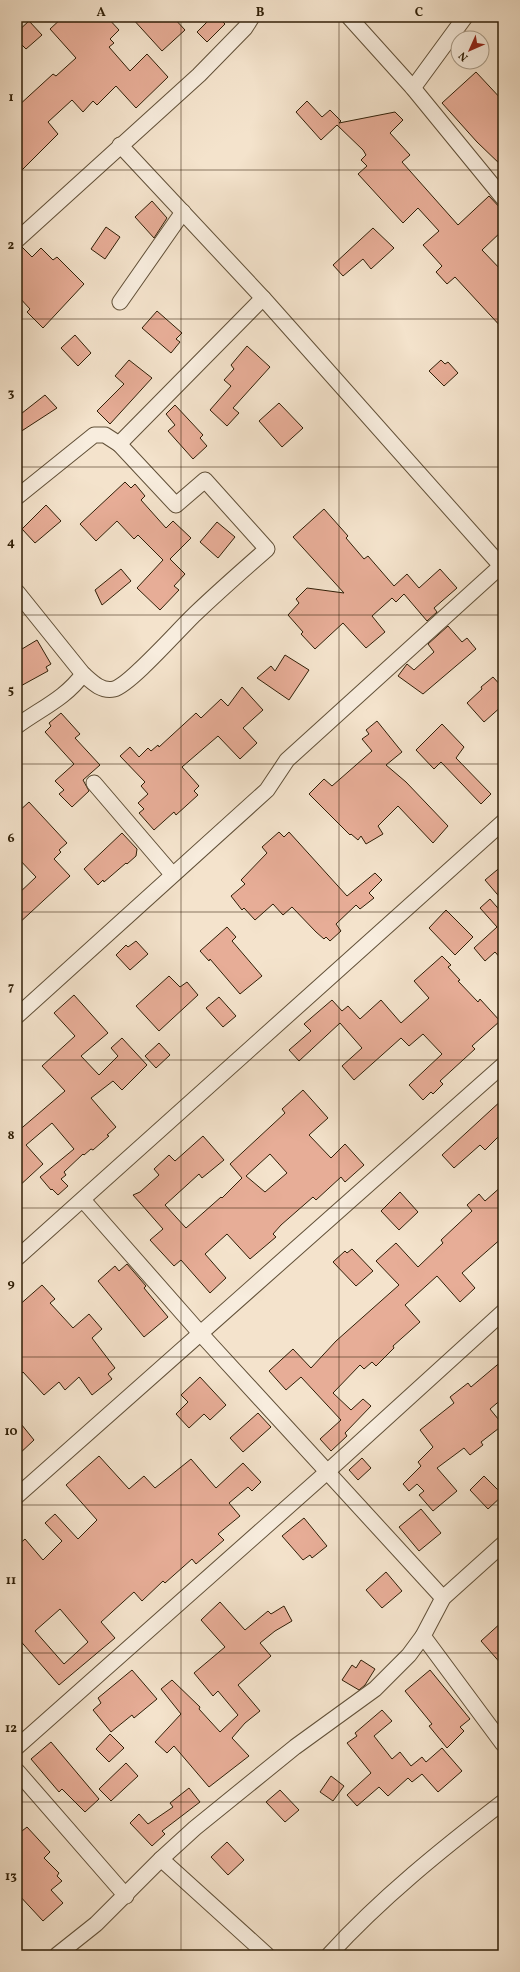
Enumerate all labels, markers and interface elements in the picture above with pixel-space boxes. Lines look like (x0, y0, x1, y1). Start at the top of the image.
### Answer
text: A (96, 4, 106, 22)
text: B (256, 4, 265, 22)
text: C (415, 4, 423, 22)
north arrow (450, 30, 490, 70)
text: N (456, 48, 472, 64)
text: 1 (8, 89, 14, 107)
text: 2 (8, 237, 15, 255)
text: 3 (8, 385, 15, 403)
text: 4 (7, 534, 15, 552)
text: 5 (8, 682, 14, 700)
text: 6 (7, 830, 15, 848)
text: 7 (8, 979, 14, 997)
text: 8 (7, 1127, 15, 1145)
text: 9 (7, 1275, 15, 1293)
text: 10 (4, 1423, 18, 1441)
text: 11 (6, 1572, 16, 1590)
text: 12 (5, 1720, 17, 1738)
text: 13 (5, 1868, 17, 1886)

